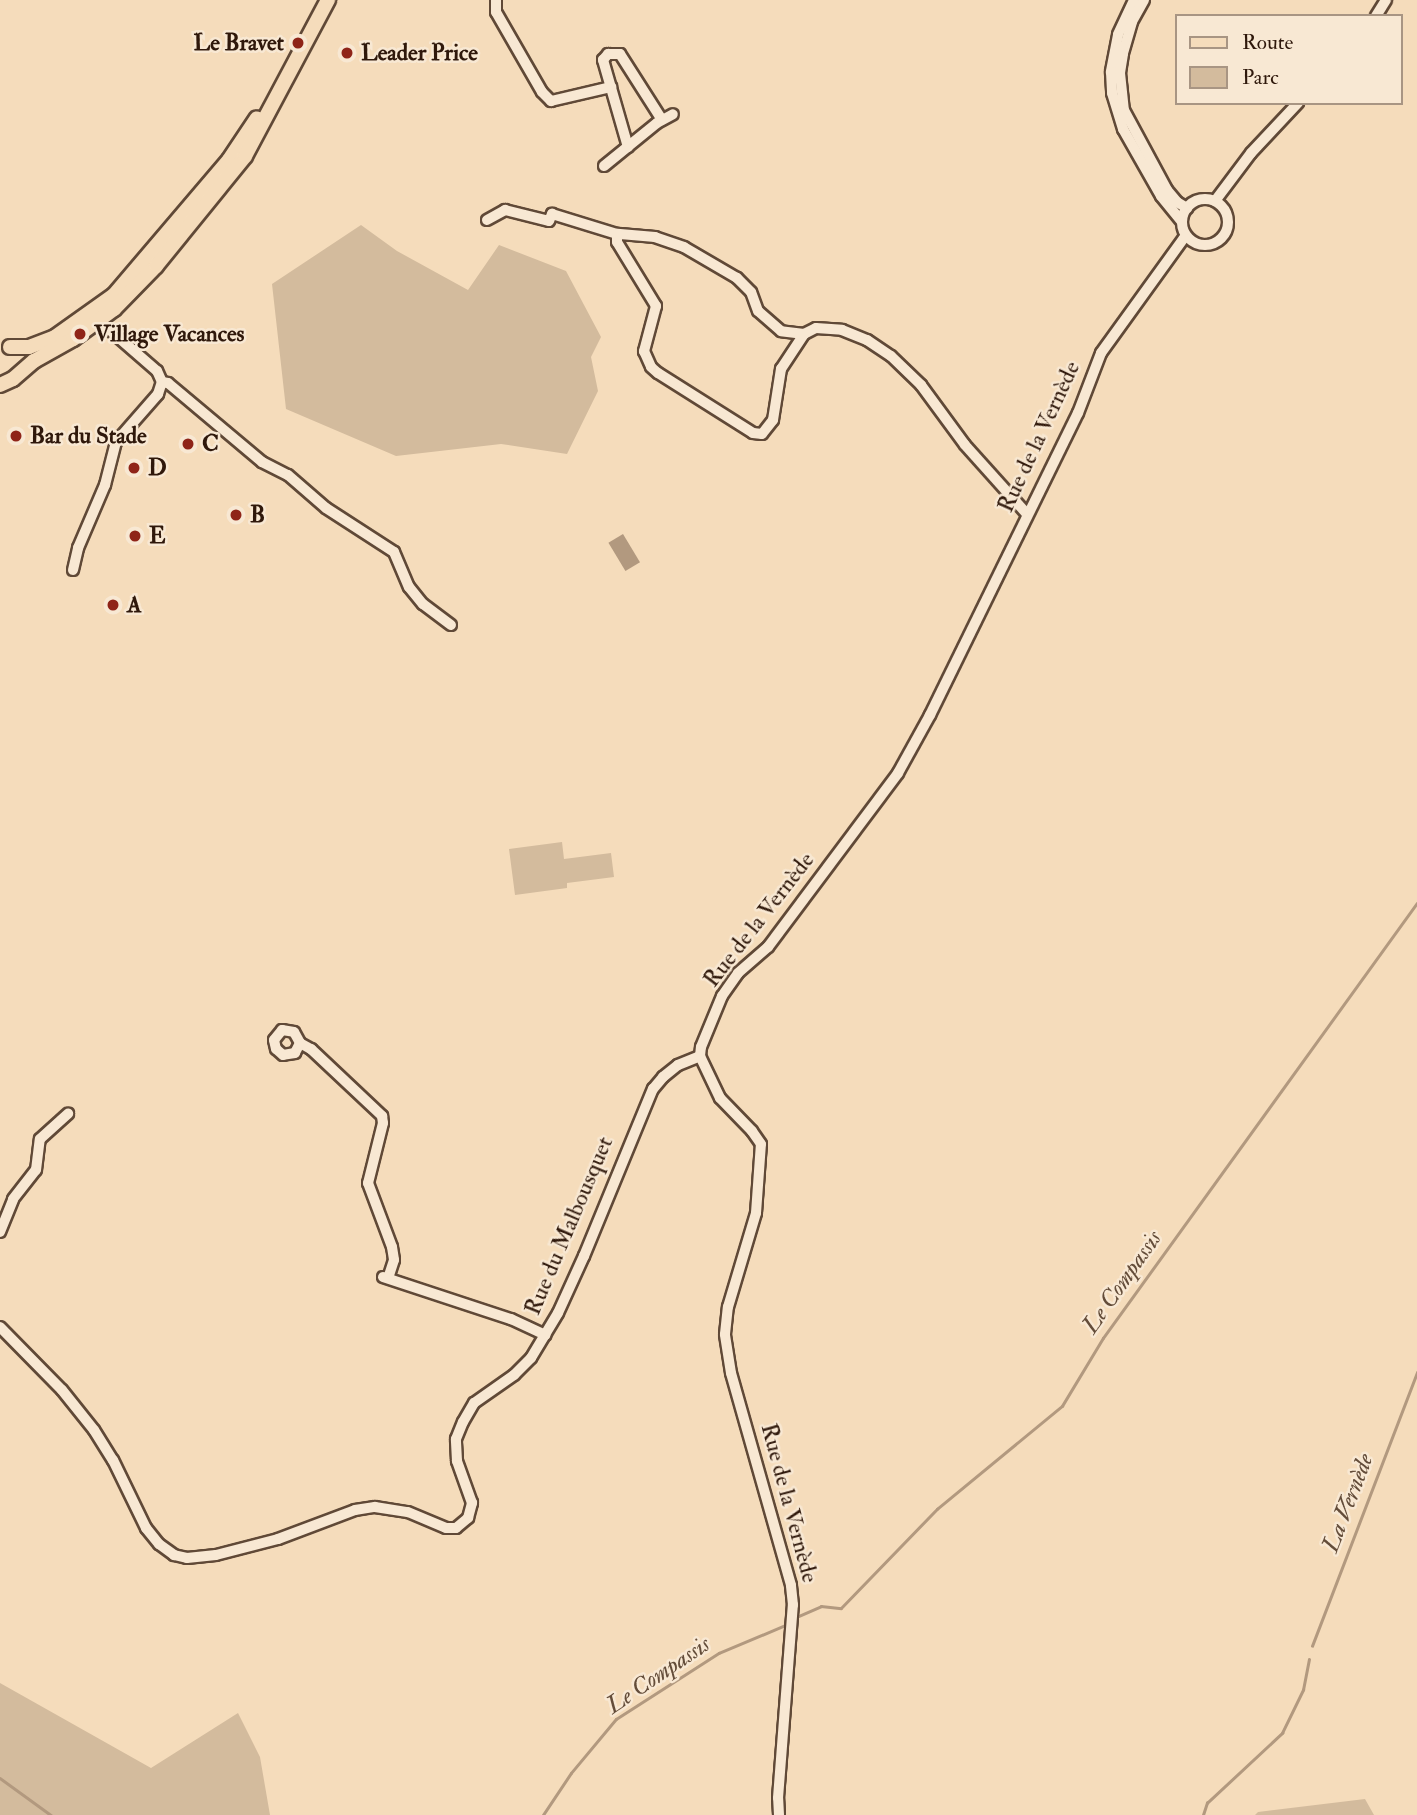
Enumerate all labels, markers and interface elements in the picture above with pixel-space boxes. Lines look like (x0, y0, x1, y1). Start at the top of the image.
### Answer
legend (1176, 14, 1403, 105)
place label: Le Bravet (193, 29, 284, 57)
text: Route (1242, 29, 1293, 56)
marker: Le Bravet (290, 35, 306, 51)
place label: Leader Price (361, 39, 478, 67)
marker: Leader Price (339, 45, 355, 61)
text: Parc (1242, 64, 1279, 91)
place label: Village Vacances (94, 320, 244, 348)
marker: Village Vacances (72, 326, 88, 342)
street label: Rue de la Vernède (992, 357, 1086, 517)
place label: Bar du Stade (30, 422, 147, 450)
marker: Bar du Stade (8, 428, 24, 444)
place label: C (202, 430, 219, 458)
marker: C (180, 436, 196, 452)
place label: D (148, 454, 167, 482)
marker: D (126, 460, 142, 476)
place label: B (250, 501, 265, 529)
marker: B (228, 507, 244, 523)
place label: E (149, 522, 166, 550)
marker: E (127, 528, 143, 544)
place label: A (127, 591, 142, 619)
marker: A (105, 597, 121, 613)
street label: Rue de la Vernède (698, 847, 820, 993)
street label: Rue du Malbousquet (519, 1133, 619, 1319)
water label: Le Compassis (1076, 1225, 1168, 1339)
street label: Rue de la Vernède (755, 1420, 823, 1586)
water label: La Vernède (1316, 1450, 1380, 1556)
water label: Le Compassis (601, 1630, 715, 1720)

